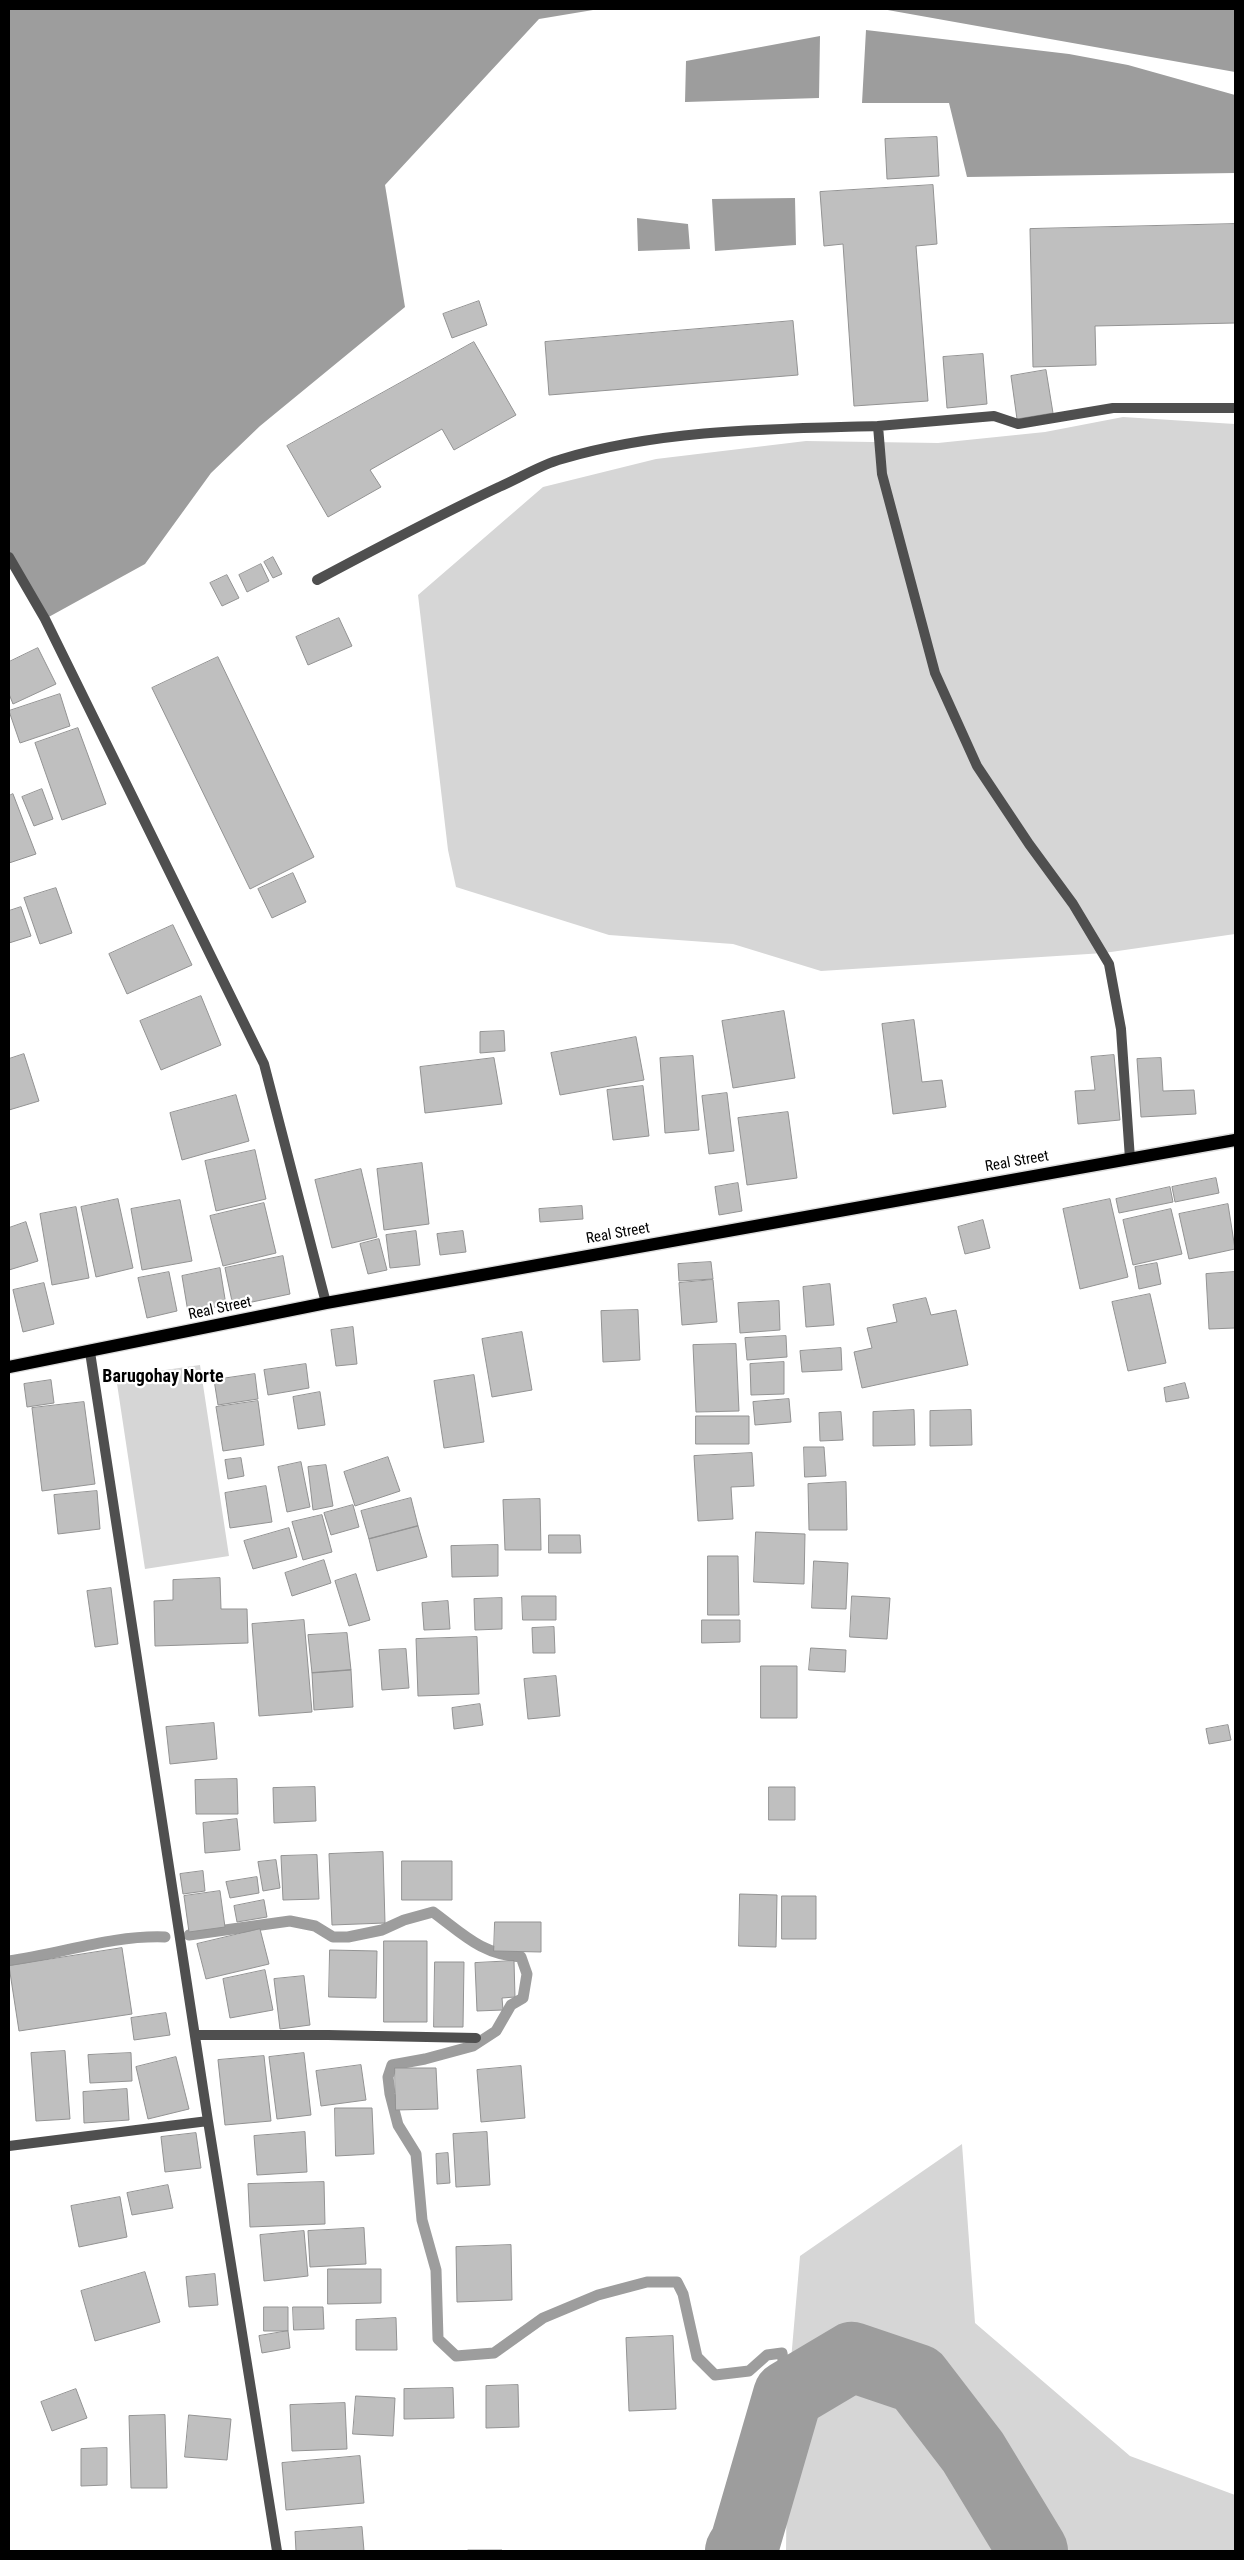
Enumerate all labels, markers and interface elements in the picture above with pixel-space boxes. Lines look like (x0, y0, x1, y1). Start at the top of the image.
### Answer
street label: Real Street (984, 1148, 1050, 1176)
street label: Real Street (585, 1220, 651, 1248)
street label: Real Street (187, 1294, 253, 1324)
district label: Barugohay Norte (102, 1366, 224, 1388)

